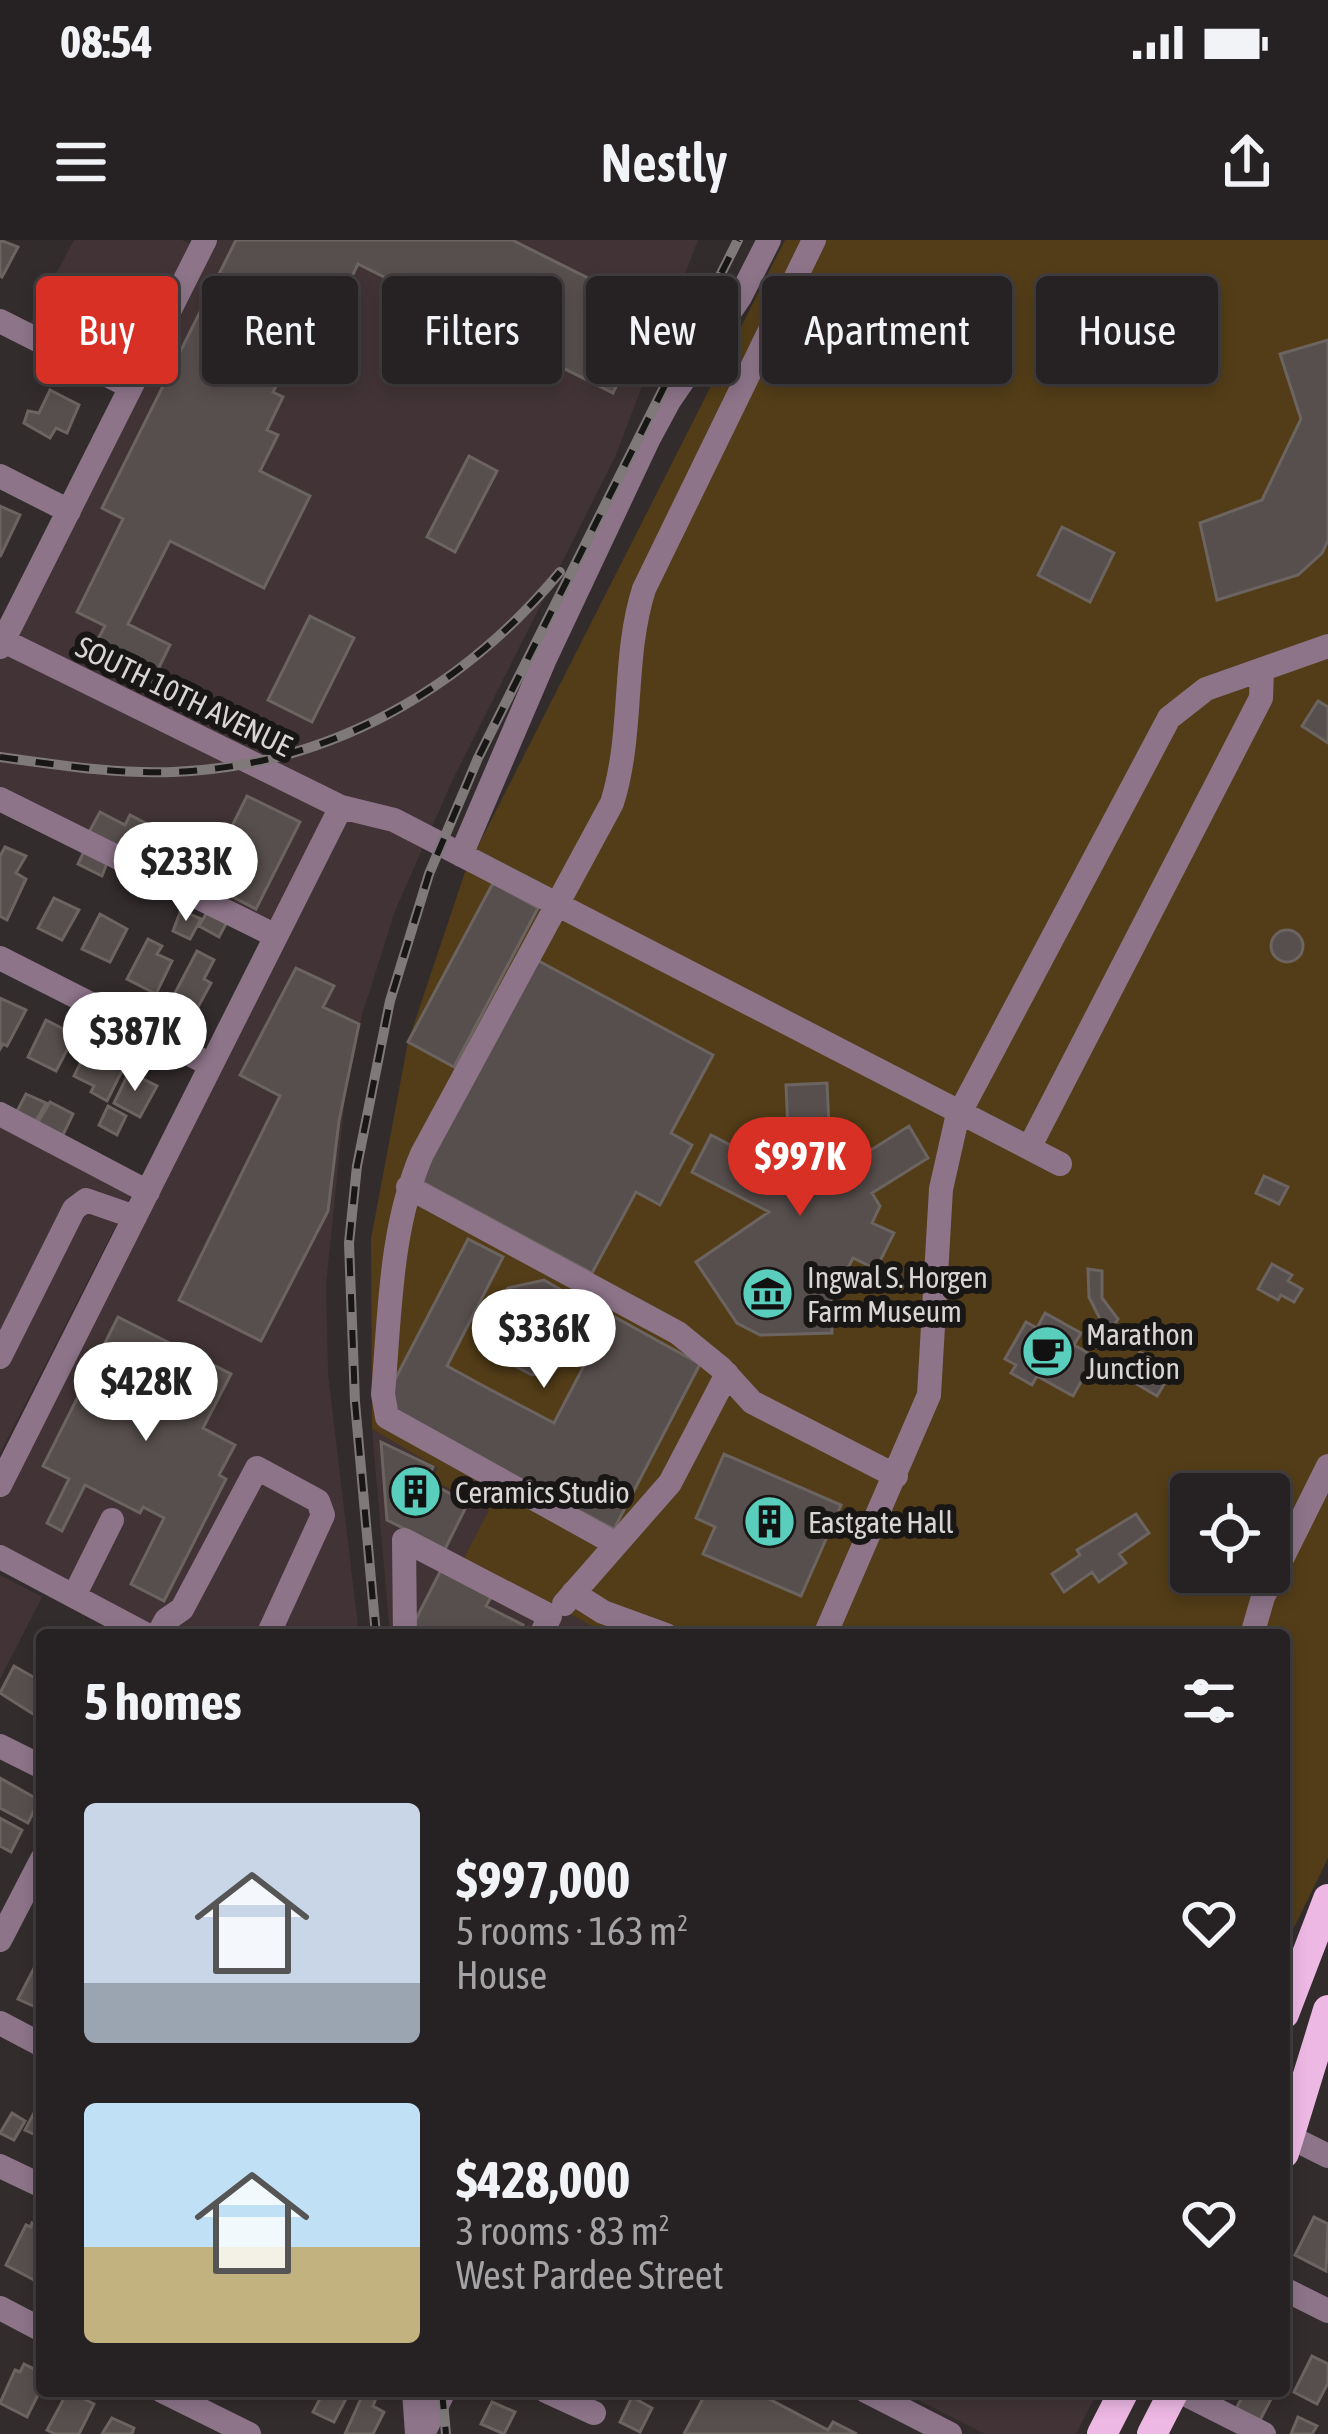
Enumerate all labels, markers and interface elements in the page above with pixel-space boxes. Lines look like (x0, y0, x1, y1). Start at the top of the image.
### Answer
text: 08:54 (60, 16, 153, 68)
icon: menu (48, 129, 114, 195)
icon: share (1214, 129, 1280, 195)
text: Nestly (600, 132, 728, 193)
chip: Buy (36, 276, 178, 384)
chip: Rent (202, 276, 358, 384)
chip: Filters (382, 276, 562, 384)
chip: New (586, 276, 738, 384)
chip: Apartment (762, 276, 1012, 384)
chip: House (1036, 276, 1218, 384)
street label: SOUTH 10TH AVENUE (71, 629, 297, 763)
pin: $233K (102, 822, 270, 924)
text: $233K (141, 839, 231, 883)
pin: $387K (51, 992, 219, 1094)
text: $387K (90, 1009, 180, 1053)
pin: $997K (716, 1117, 884, 1219)
text: $997K (755, 1134, 845, 1178)
place label: Ingwal S. Horgen Farm Museum (807, 1260, 988, 1328)
museum icon: Ingwal S. Horgen Farm Museum (740, 1266, 796, 1322)
pin: $336K (460, 1289, 628, 1391)
text: $336K (499, 1306, 589, 1350)
place label: Marathon Junction (1086, 1317, 1194, 1385)
cafe icon: Marathon Junction (1019, 1323, 1075, 1379)
pin: $428K (62, 1342, 230, 1444)
text: $428K (101, 1359, 191, 1403)
building icon: Ceramics Studio (388, 1464, 444, 1520)
map controls (1170, 1473, 1290, 1593)
button: locate (1170, 1473, 1290, 1593)
place label: Ceramics Studio (455, 1475, 630, 1509)
building icon: Eastgate Hall (741, 1494, 797, 1550)
place label: Eastgate Hall (808, 1505, 954, 1539)
icon: filters (1176, 1668, 1242, 1734)
text: 5 homes (84, 1672, 242, 1731)
text: $997,000 (456, 1850, 630, 1909)
icon: home (180, 1851, 324, 1995)
icon: heart (1176, 1890, 1242, 1956)
text: 5 rooms · 163 m² (456, 1909, 688, 1953)
text: House (456, 1953, 547, 1997)
text: $428,000 (456, 2150, 630, 2209)
icon: home (180, 2151, 324, 2295)
icon: heart (1176, 2190, 1242, 2256)
text: 3 rooms · 83 m² (456, 2209, 670, 2253)
text: West Pardee Street (456, 2253, 724, 2297)

